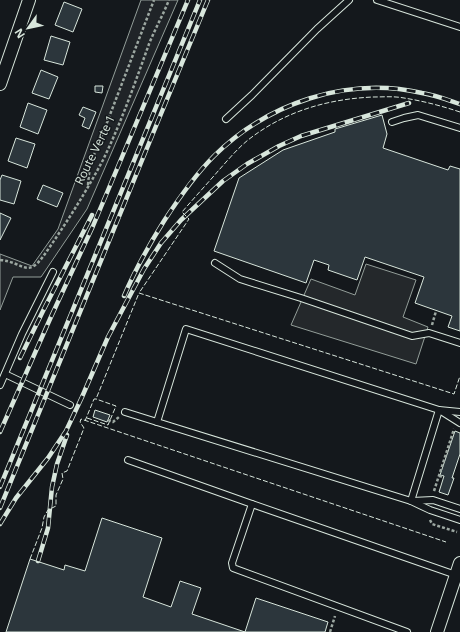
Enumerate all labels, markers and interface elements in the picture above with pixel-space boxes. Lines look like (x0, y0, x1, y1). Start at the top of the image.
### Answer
north arrow (8, 8, 48, 48)
text: N (10, 26, 28, 42)
street label: Route Verte 1 (70, 112, 119, 188)

